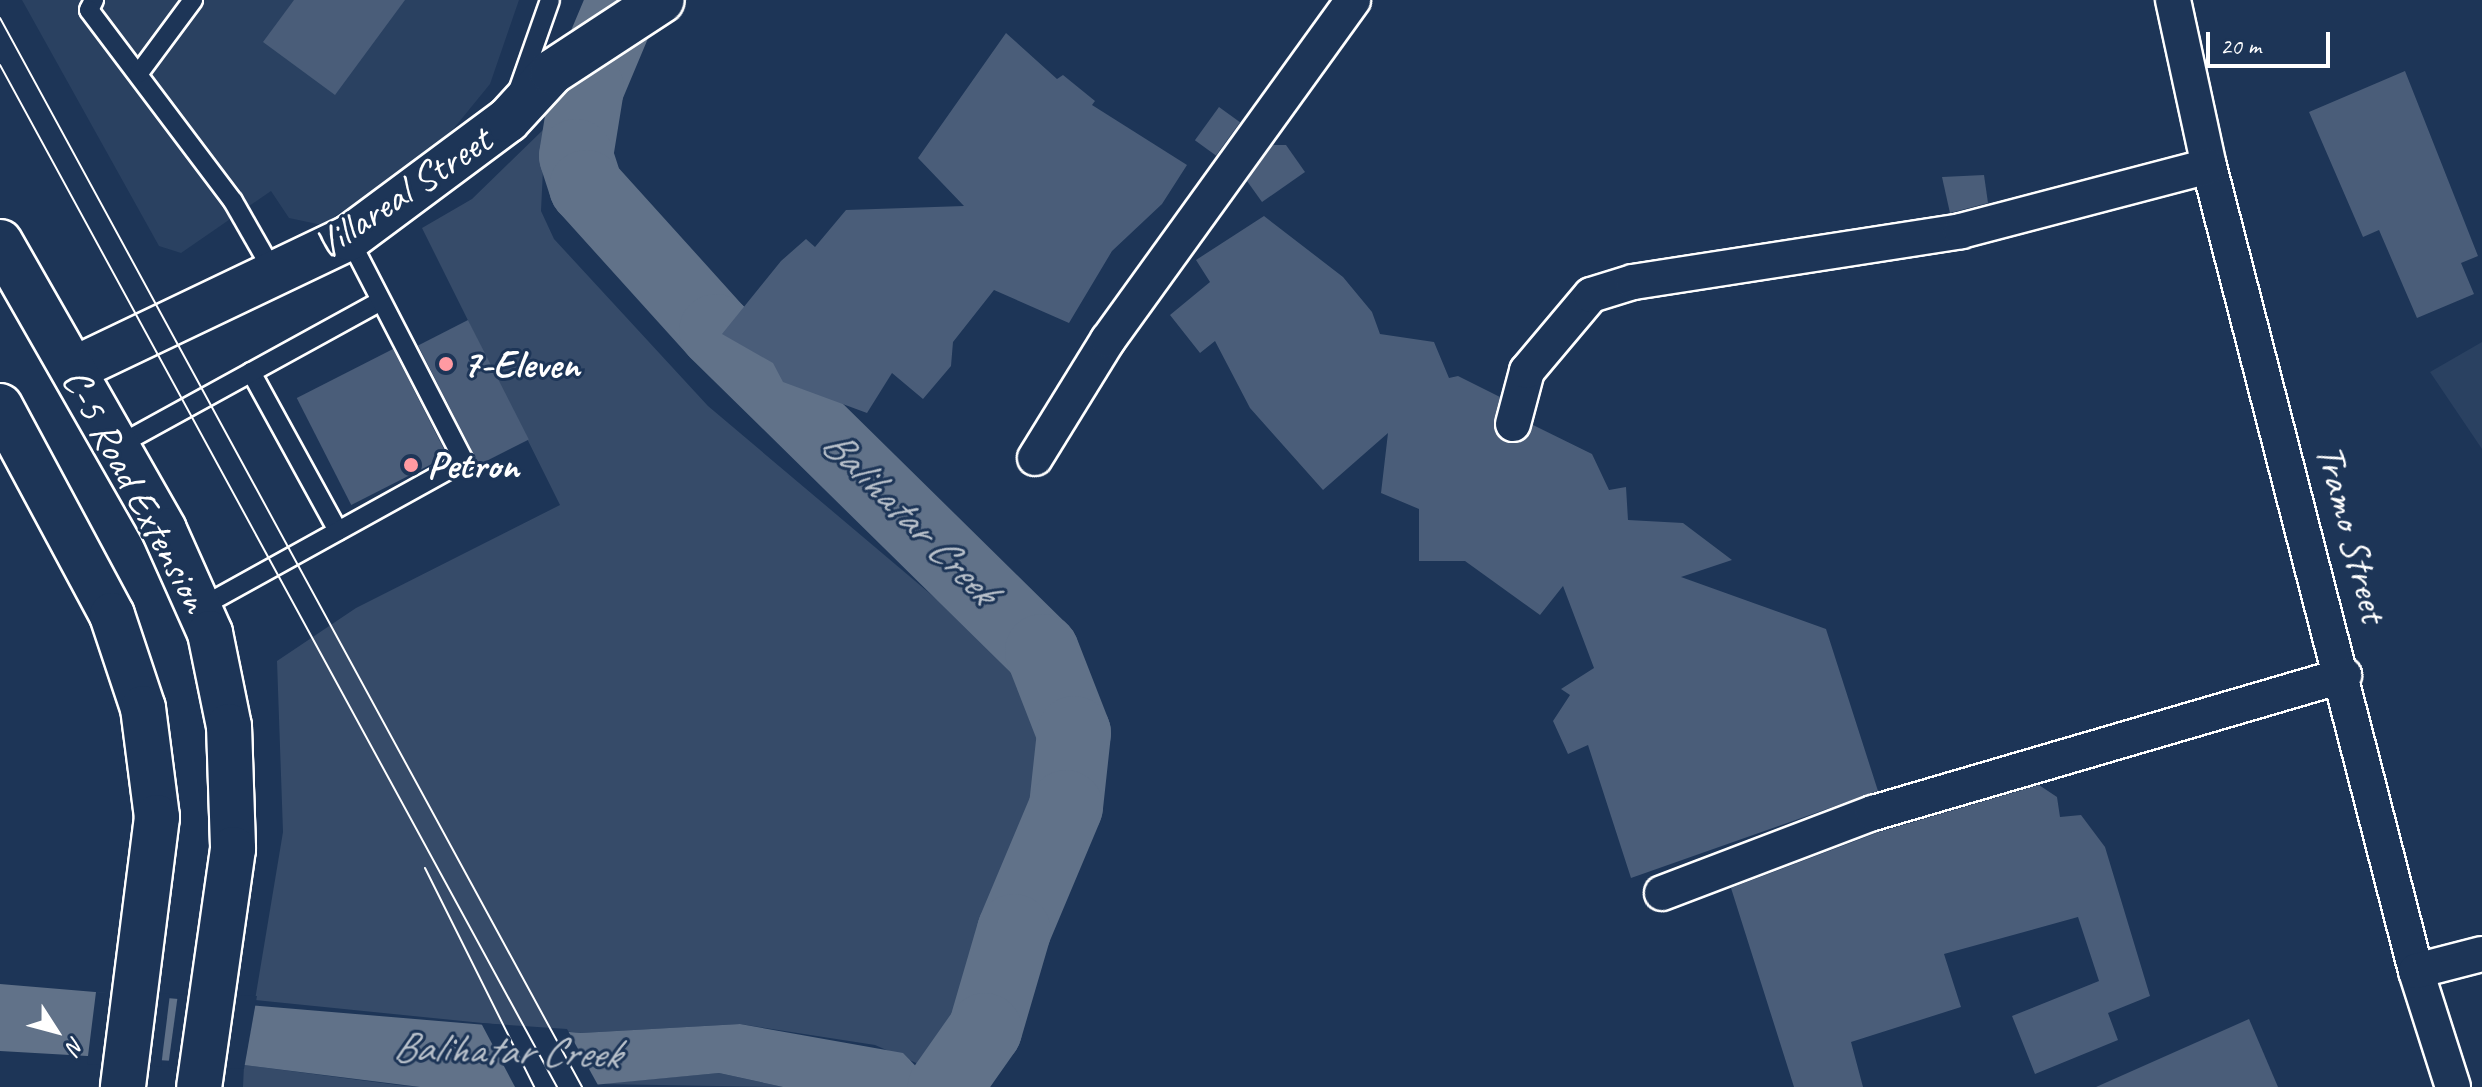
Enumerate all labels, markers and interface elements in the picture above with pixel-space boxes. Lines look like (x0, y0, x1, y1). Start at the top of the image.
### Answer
scale bar (2210, 16, 2334, 66)
text: 20 m (2220, 31, 2261, 61)
street label: Villareal Street (304, 116, 500, 270)
place label: 7-Eleven (462, 340, 580, 388)
marker: 7-Eleven (437, 355, 455, 373)
street label: C-5 Road Extension (52, 360, 220, 620)
water label: Balihatar Creek (811, 419, 1007, 615)
street label: Tramo Street (2305, 439, 2399, 627)
place label: Petron (427, 441, 519, 489)
marker: Petron (402, 456, 420, 474)
north arrow (16, 991, 96, 1071)
water label: Balihatar Creek (392, 1022, 620, 1080)
text: N (60, 1031, 91, 1059)

